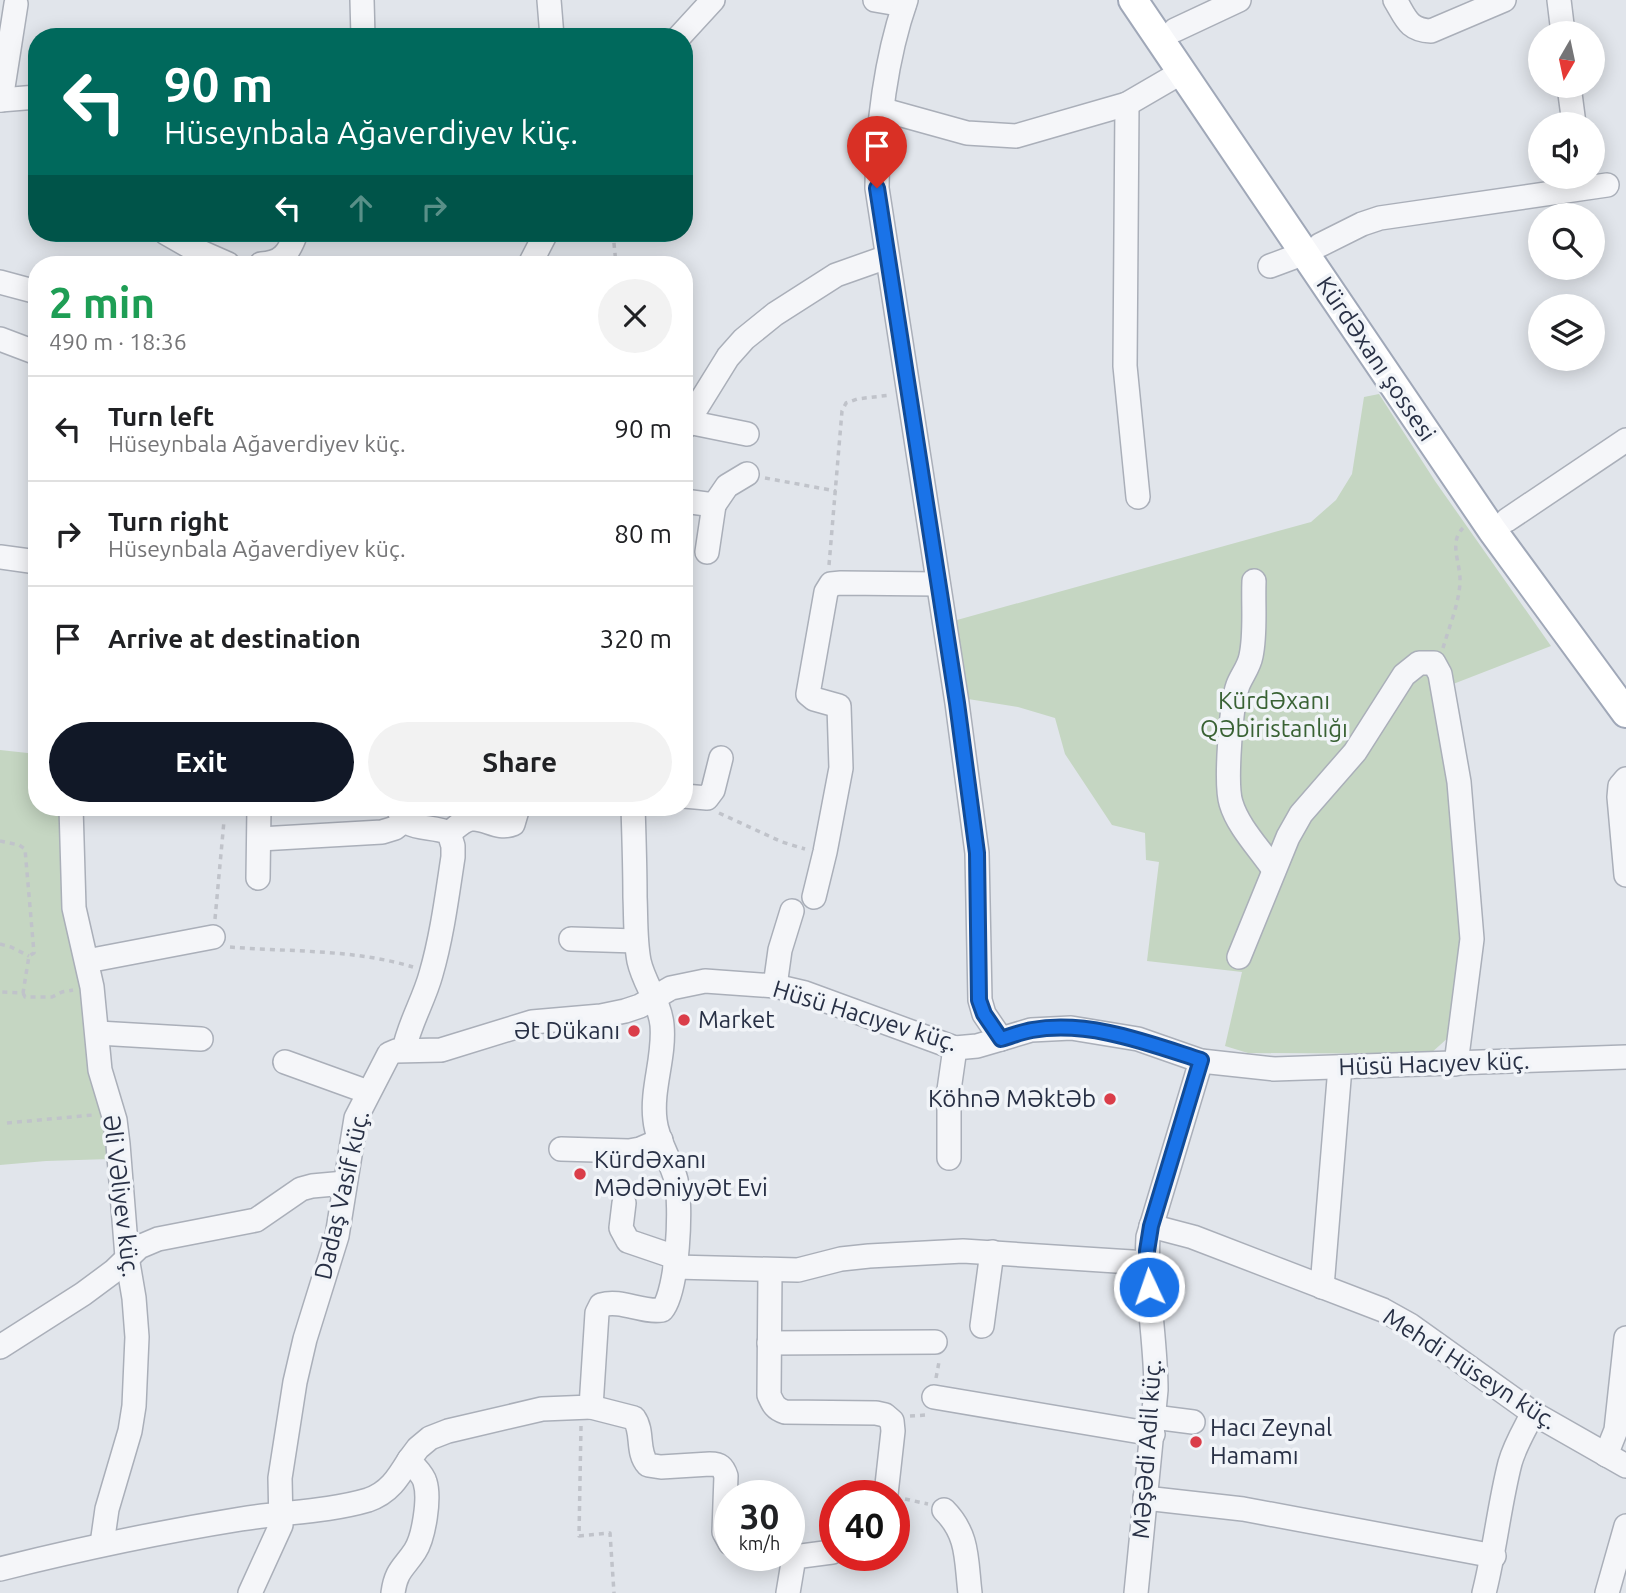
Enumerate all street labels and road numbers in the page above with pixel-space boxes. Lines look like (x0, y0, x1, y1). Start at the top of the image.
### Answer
street label: Kürdəxanı şossesi (1311, 271, 1441, 446)
street label: Hüsü Hacıyev küç. (770, 975, 961, 1056)
street label: Hüsü Hacıyev küç. (1338, 1047, 1530, 1080)
street label: Dadaş Vasif küç. (309, 1108, 374, 1282)
street label: Əli Vəliyev küç. (98, 1113, 145, 1279)
street label: Mehdi Hüseyn küç. (1379, 1302, 1562, 1435)
street label: Məşədi Adil küç. (1127, 1358, 1166, 1540)

